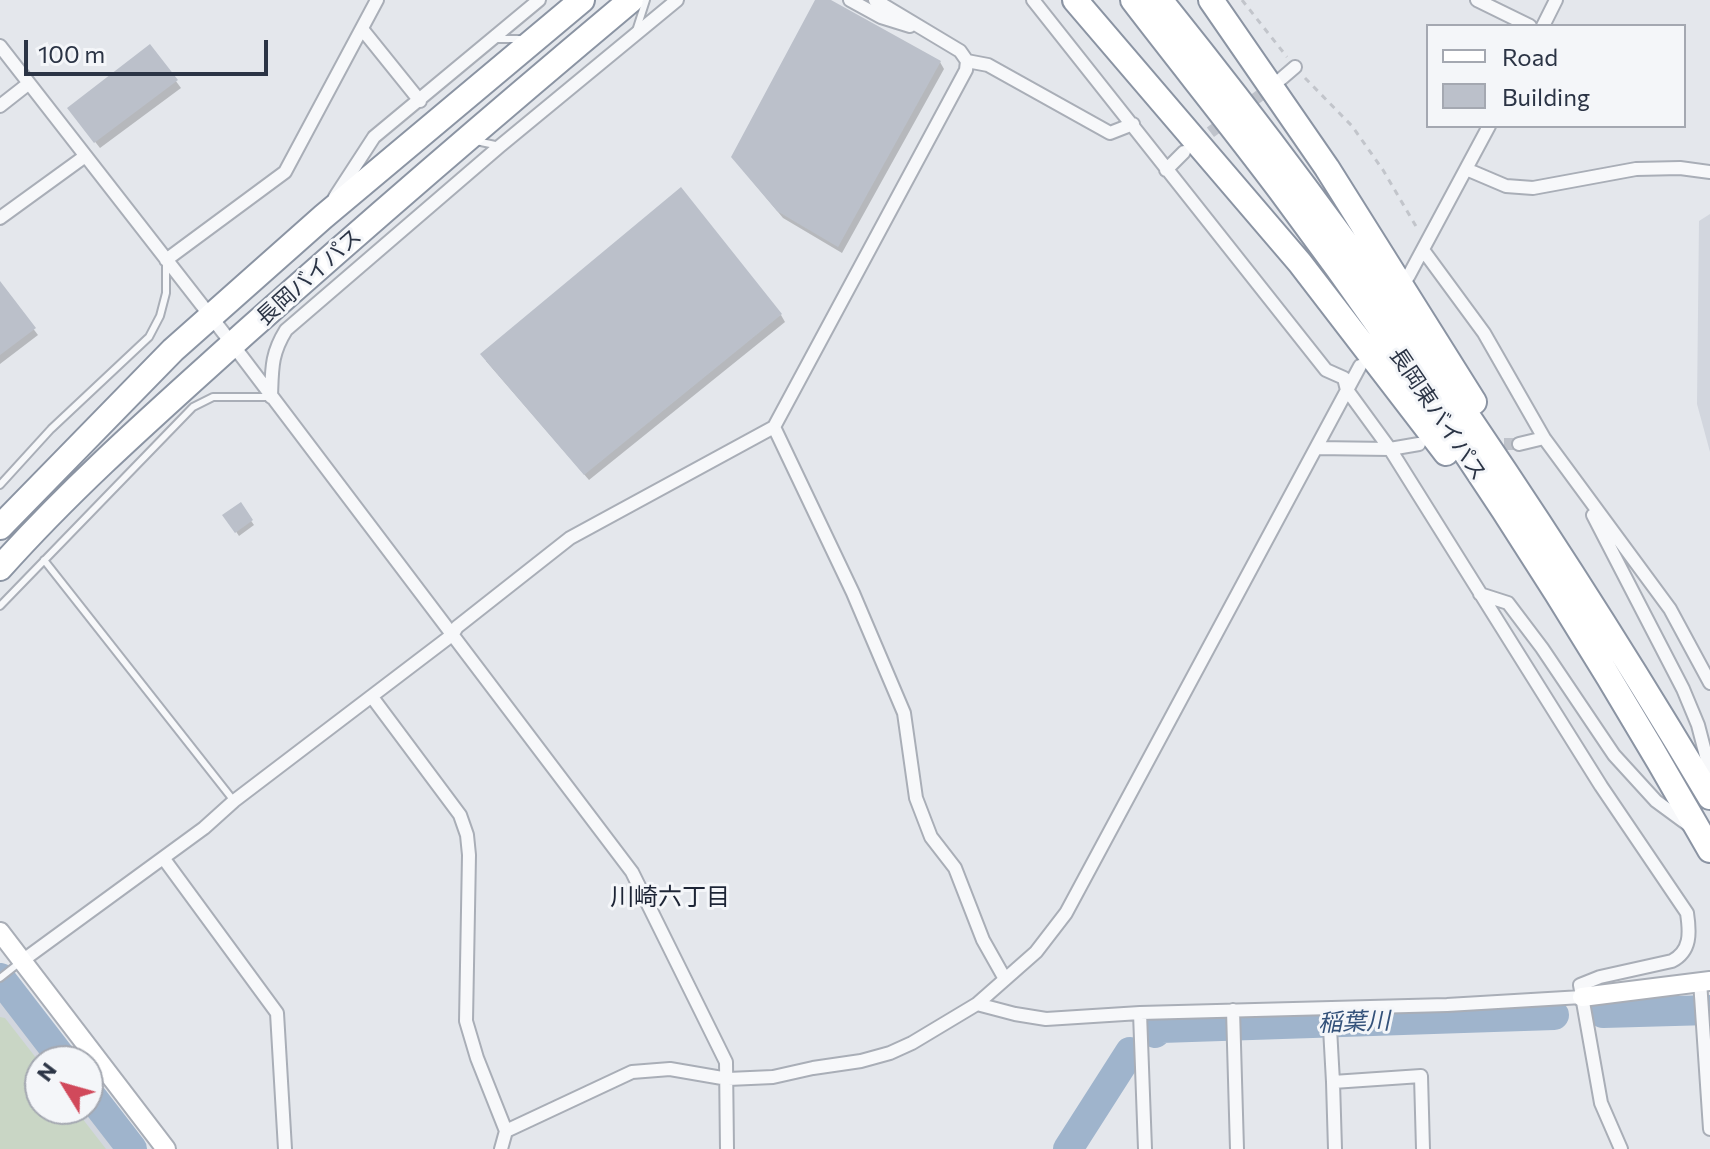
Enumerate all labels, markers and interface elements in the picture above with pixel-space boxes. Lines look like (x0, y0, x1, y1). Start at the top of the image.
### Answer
scale bar (28, 24, 272, 74)
legend (1426, 24, 1686, 128)
text: 100 m (38, 39, 105, 68)
text: Road (1502, 42, 1558, 71)
text: Building (1502, 82, 1590, 111)
street label: 長岡バイパス (251, 223, 367, 331)
street label: 長岡東バイパス (1384, 343, 1492, 485)
district label: 川崎六丁目 (610, 883, 730, 911)
water label: 稲葉川 (1318, 1006, 1390, 1038)
north arrow (24, 1045, 104, 1125)
text: N (30, 1057, 62, 1086)

